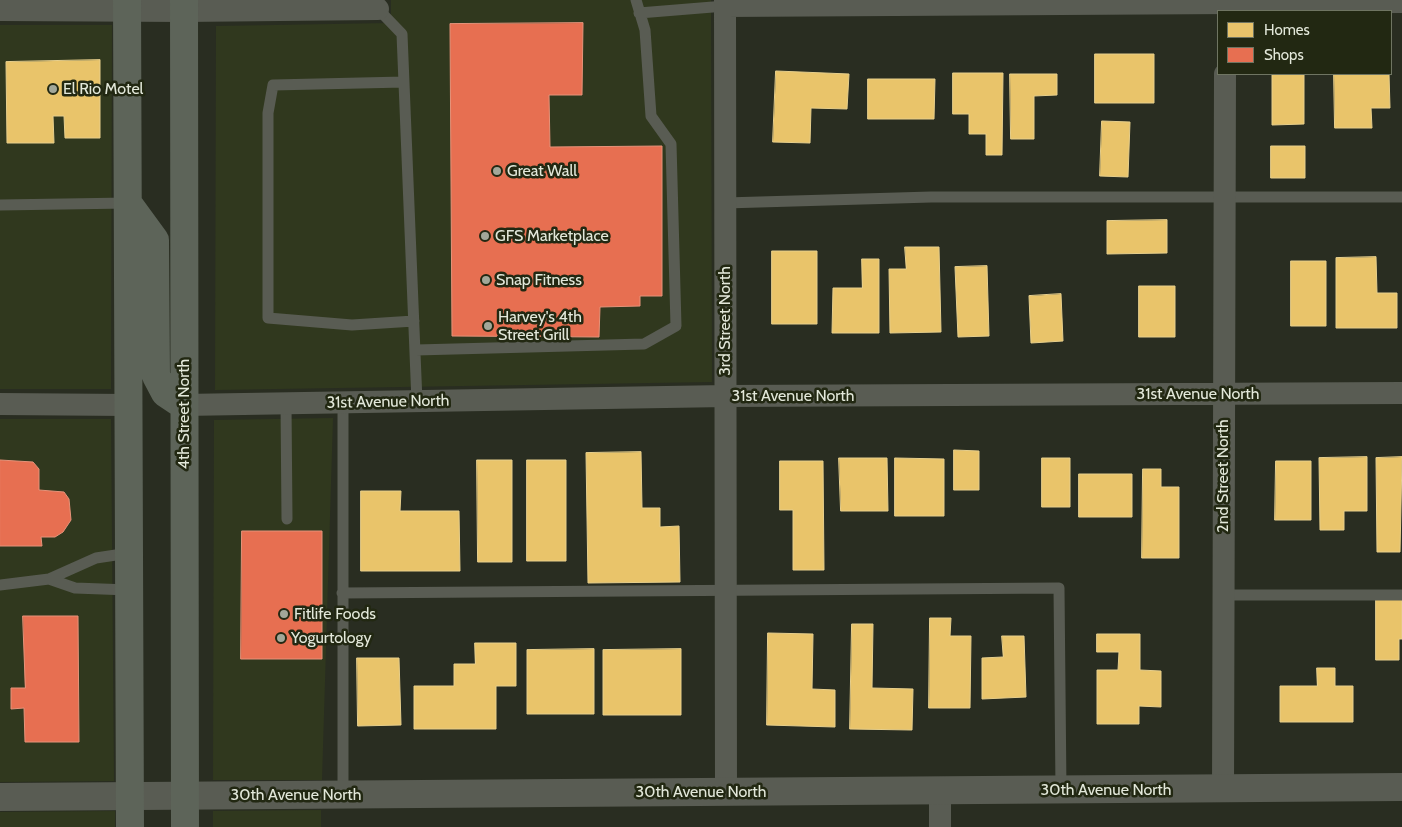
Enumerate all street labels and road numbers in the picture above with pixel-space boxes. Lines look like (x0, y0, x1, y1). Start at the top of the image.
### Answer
street label: 3rd Street North (715, 266, 735, 376)
street label: 4th Street North (174, 359, 194, 469)
street label: 31st Avenue North (1137, 384, 1259, 404)
street label: 31st Avenue North (732, 386, 854, 406)
street label: 31st Avenue North (326, 391, 450, 413)
street label: 2nd Street North (1213, 419, 1233, 533)
street label: 30th Avenue North (1041, 780, 1171, 800)
street label: 30th Avenue North (636, 782, 766, 802)
street label: 30th Avenue North (231, 785, 361, 805)

